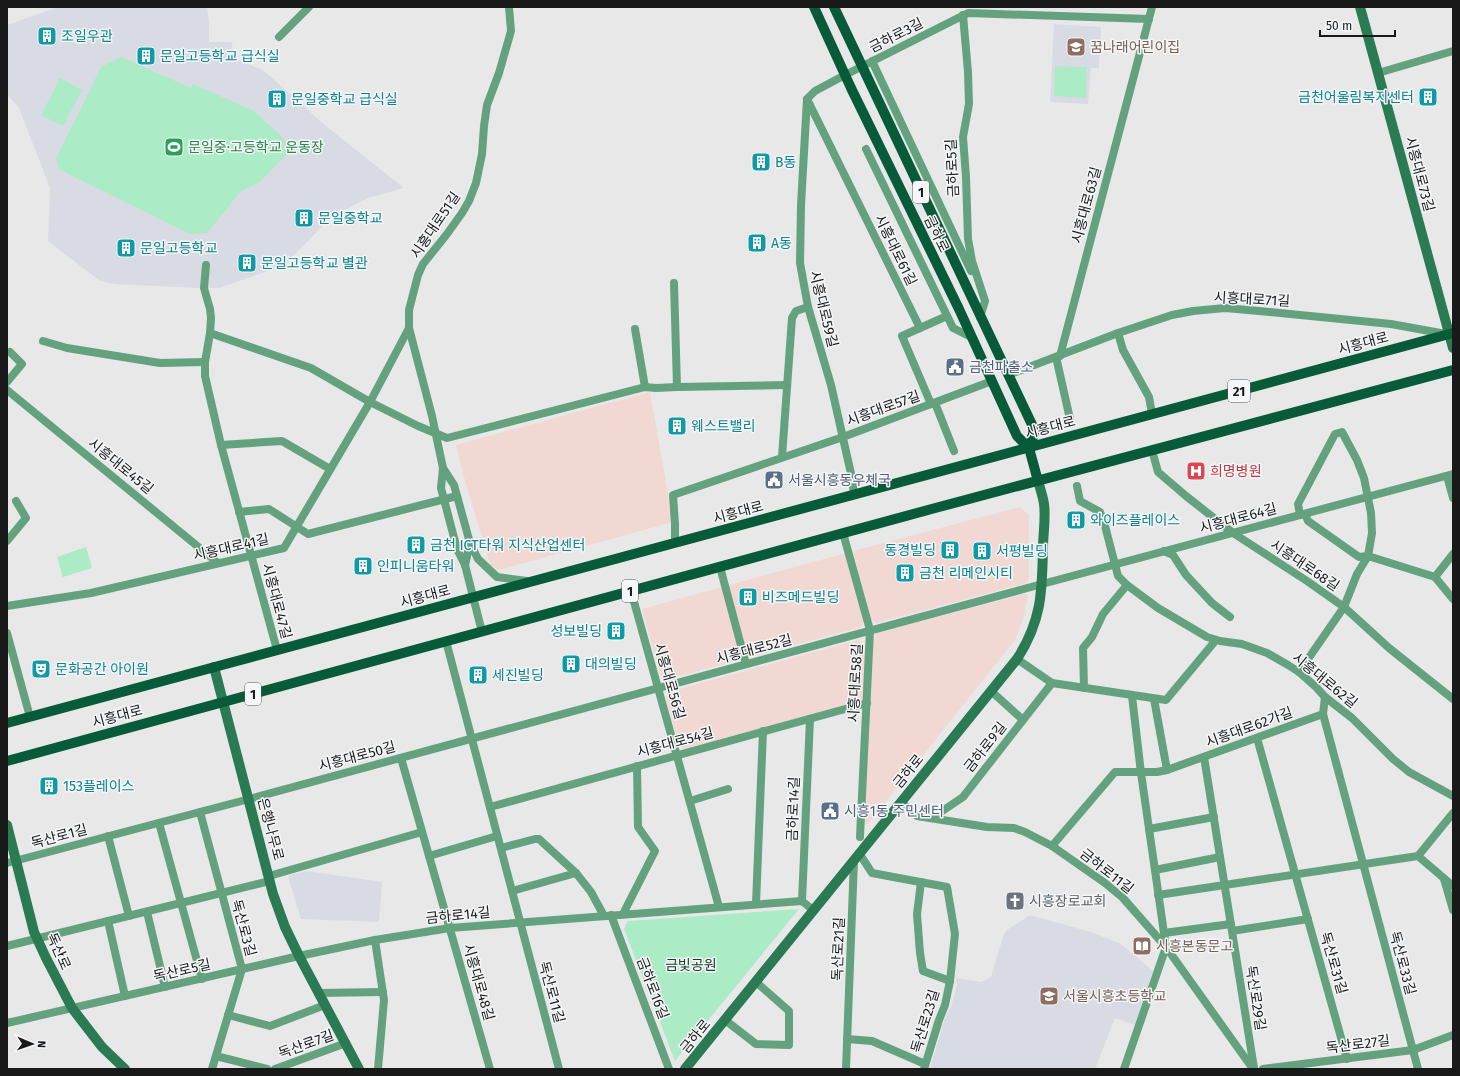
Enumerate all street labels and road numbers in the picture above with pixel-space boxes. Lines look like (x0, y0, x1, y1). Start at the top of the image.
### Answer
street label: 금하로3길 (866, 15, 926, 56)
street label: 시흥대로73길 (1401, 135, 1438, 214)
street label: 금하로5길 (942, 138, 963, 198)
street label: 시흥대로63길 (1068, 165, 1105, 245)
road number: 1 (913, 181, 929, 203)
street label: 시흥대로51길 (407, 189, 464, 262)
street label: 시흥대로61길 (871, 212, 920, 289)
street label: 금하로 (920, 213, 953, 255)
street label: 시흥대로59길 (806, 269, 841, 349)
street label: 시흥대로71길 (1213, 289, 1291, 310)
street label: 시흥대로 (1336, 329, 1390, 358)
road number: 21 (1228, 380, 1250, 402)
street label: 시흥대로57길 (844, 387, 922, 430)
street label: 시흥대로 (1023, 413, 1077, 442)
street label: 시흥대로45길 (85, 435, 157, 498)
street label: 시흥대로 (711, 498, 765, 527)
street label: 시흥대로64길 (1198, 500, 1279, 537)
street label: 시흥대로41길 (192, 531, 271, 564)
street label: 시흥대로68길 (1267, 536, 1342, 595)
street label: 시흥대로47길 (258, 561, 295, 641)
road number: 1 (622, 580, 638, 602)
street label: 시흥대로 (398, 582, 452, 611)
street label: 시흥대로52길 (714, 631, 794, 668)
street label: 시흥대로56길 (650, 641, 689, 721)
street label: 시흥대로58길 (845, 643, 866, 723)
street label: 시흥대로62길 (1289, 649, 1361, 712)
road number: 1 (245, 683, 261, 705)
street label: 시흥대로 (90, 702, 144, 731)
street label: 시흥대로62가길 (1203, 704, 1295, 751)
street label: 금하로9길 (961, 719, 1010, 776)
street label: 시흥대로54길 (635, 724, 715, 761)
street label: 시흥대로50길 (317, 738, 398, 775)
street label: 금하로 (890, 751, 927, 792)
street label: 금하로14길 (784, 776, 803, 842)
street label: 은행나무로 (254, 796, 287, 863)
street label: 독산로1길 (29, 821, 89, 852)
street label: 금하로11길 (1076, 845, 1137, 898)
street label: 독산로3길 (228, 898, 259, 959)
street label: 금하로14길 (425, 904, 491, 927)
street label: 독산로21길 (829, 917, 848, 981)
street label: 독산로33길 (1386, 929, 1419, 997)
street label: 독산로 (43, 930, 74, 972)
street label: 독산로31길 (1316, 930, 1351, 996)
street label: 시흥대로48길 (459, 942, 498, 1023)
street label: 금하로16길 (633, 955, 672, 1022)
street label: 독산로5길 (152, 956, 213, 985)
street label: 독산로11길 (535, 959, 568, 1025)
street label: 독산로29길 (1242, 964, 1269, 1032)
street label: 독산로23길 (908, 987, 943, 1055)
street label: 금하로 (677, 1016, 714, 1057)
street label: 독산로7길 (276, 1027, 336, 1062)
street label: 독산로27길 (1325, 1032, 1391, 1057)

